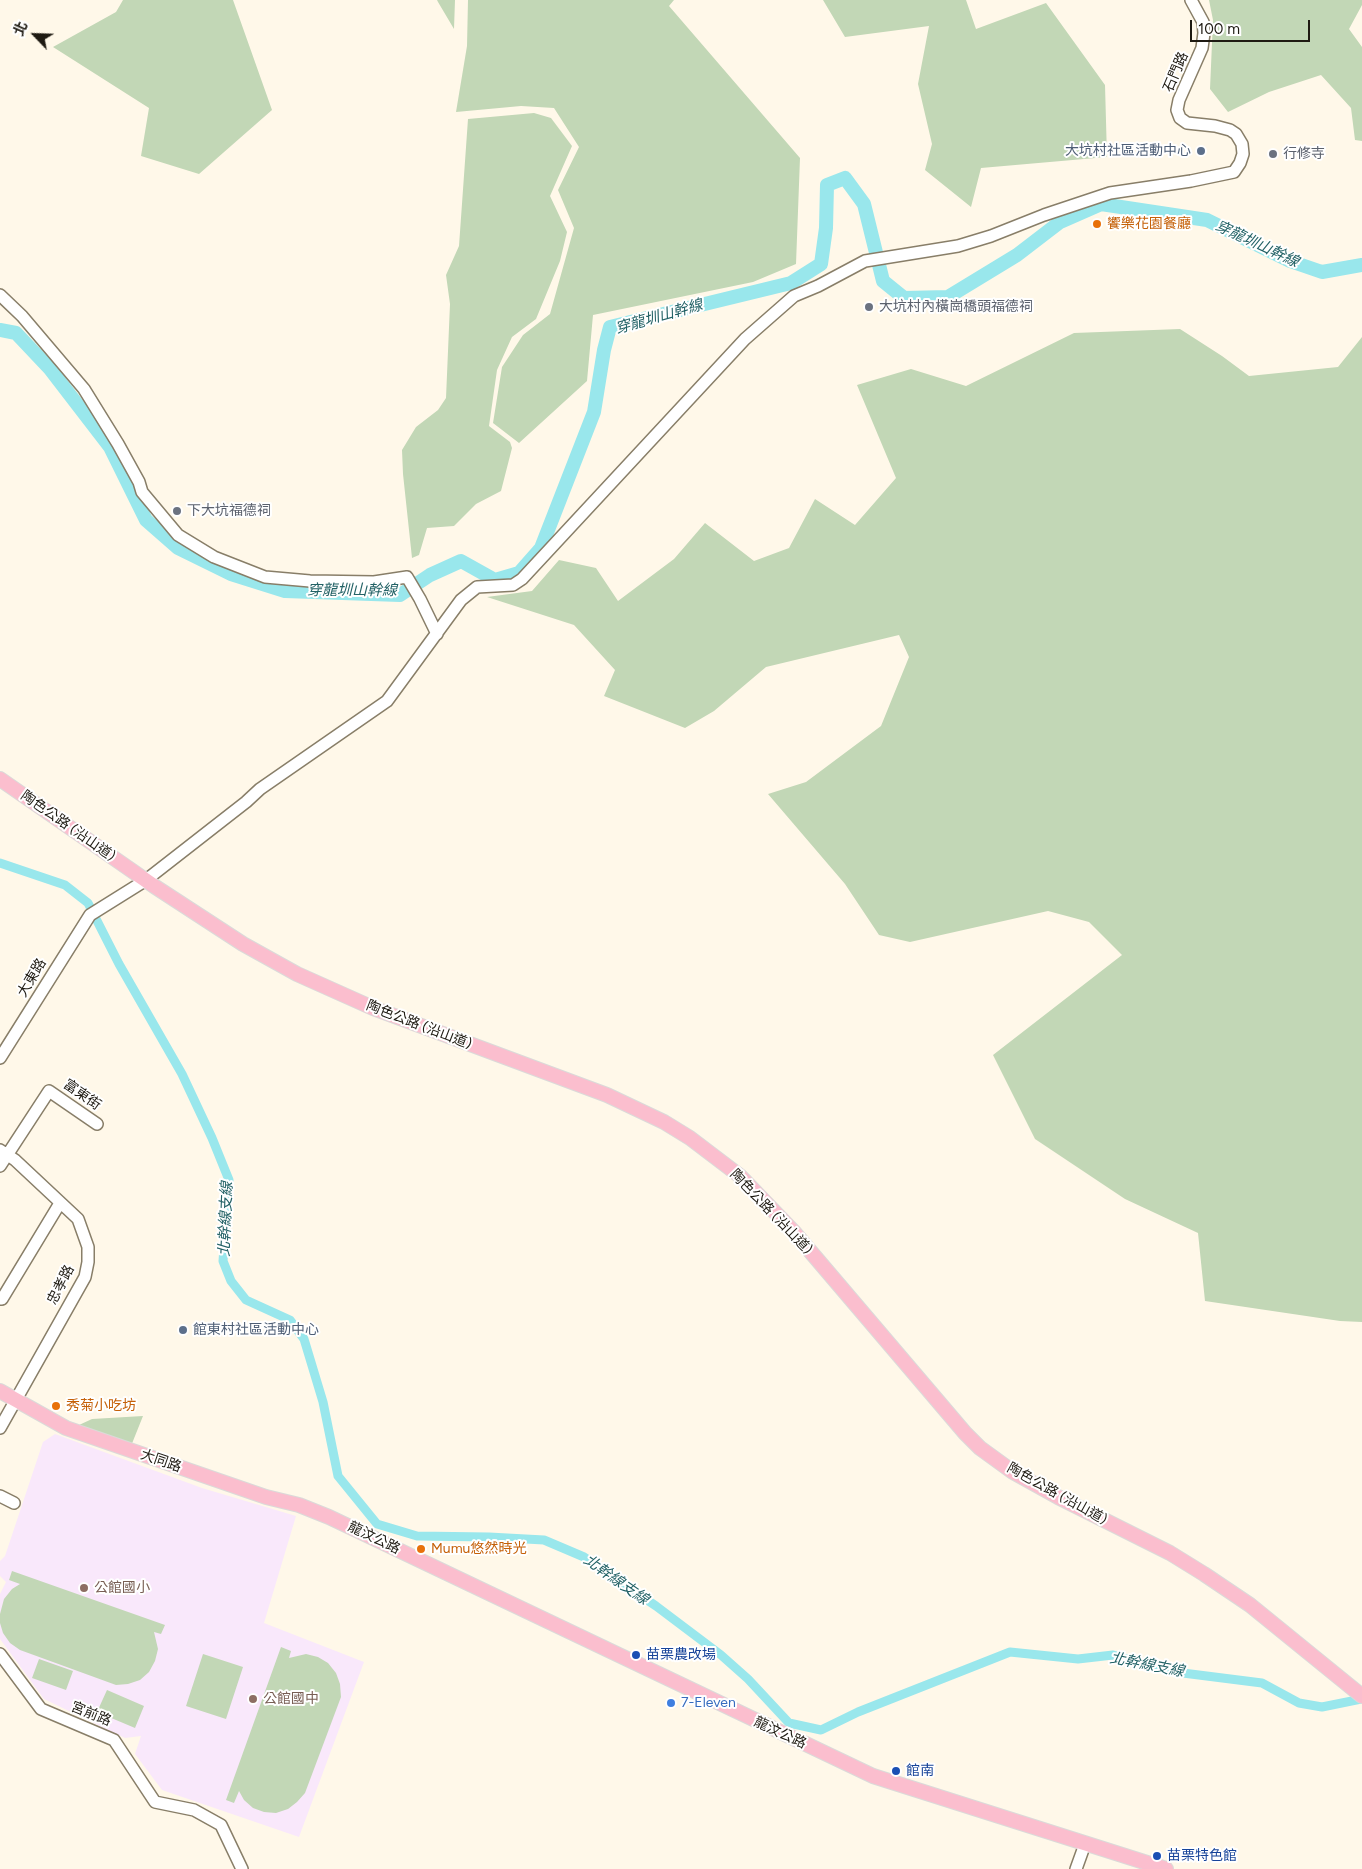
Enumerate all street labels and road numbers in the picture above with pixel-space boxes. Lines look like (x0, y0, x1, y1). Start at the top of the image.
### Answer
street label: 石門路 (1160, 49, 1192, 95)
street label: 陶色公路 (沿山道) (18, 787, 118, 865)
street label: 大東路 (14, 956, 50, 1000)
street label: 陶色公路 (沿山道) (364, 997, 474, 1053)
street label: 富東街 (60, 1076, 104, 1114)
street label: 陶色公路 (沿山道) (726, 1166, 816, 1258)
street label: 忠孝路 (44, 1262, 78, 1308)
street label: 大同路 (138, 1446, 184, 1476)
street label: 陶色公路 (沿山道) (1004, 1460, 1110, 1528)
street label: 龍汶公路 (345, 1518, 403, 1558)
street label: 宮前路 (68, 1698, 114, 1730)
street label: 龍汶公路 (751, 1714, 809, 1752)

